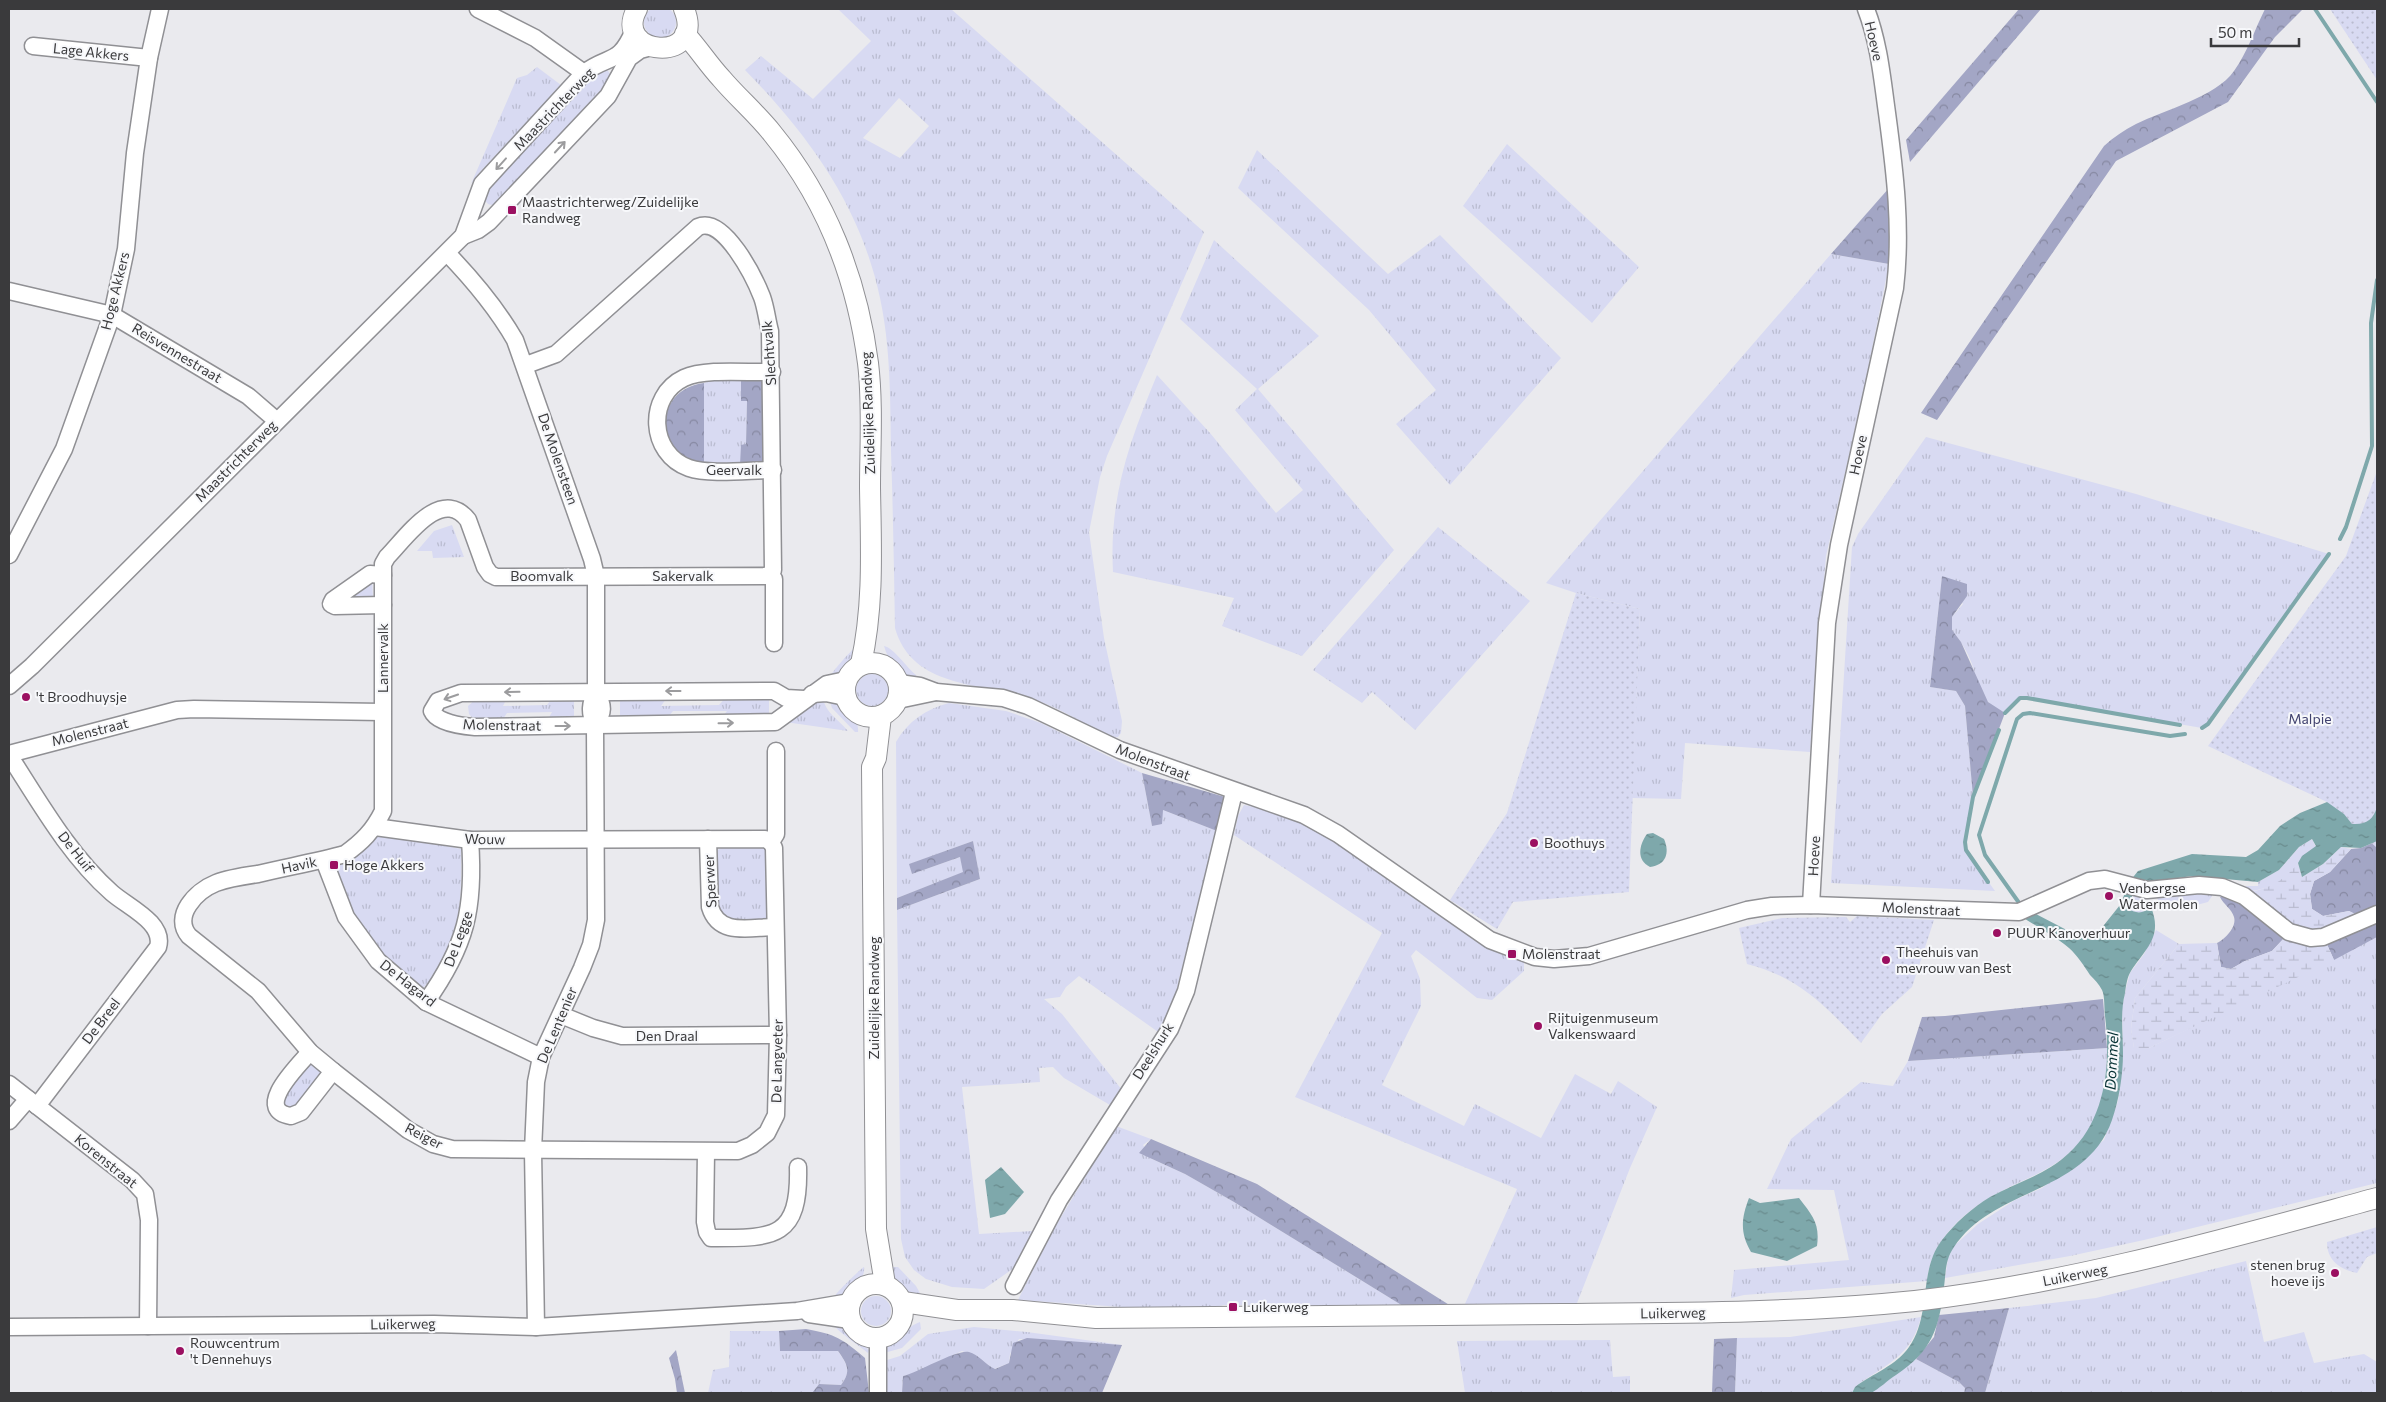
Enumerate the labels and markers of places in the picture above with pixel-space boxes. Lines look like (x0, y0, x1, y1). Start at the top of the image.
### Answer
place label: Maastrichterweg/Zuidelijke Randweg (522, 193, 699, 226)
marker: Maastrichterweg/Zuidelijke Randweg (506, 204, 518, 216)
place label: 't Broodhuysje (36, 688, 127, 705)
marker: 't Broodhuysje (20, 691, 32, 703)
place label: Boothuys (1544, 834, 1605, 851)
marker: Boothuys (1528, 837, 1540, 849)
place label: Hoge Akkers (344, 856, 424, 873)
marker: Hoge Akkers (328, 859, 340, 871)
place label: Venbergse Watermolen (2119, 879, 2198, 912)
marker: Venbergse Watermolen (2103, 890, 2115, 902)
place label: PUUR Kanoverhuur (2007, 924, 2131, 941)
marker: PUUR Kanoverhuur (1991, 927, 2003, 939)
place label: Theehuis van mevrouw van Best (1896, 943, 2012, 976)
place label: Molenstraat (1522, 945, 1601, 962)
marker: Molenstraat (1506, 948, 1518, 960)
marker: Theehuis van mevrouw van Best (1880, 954, 1892, 966)
place label: Rijtuigenmuseum Valkenswaard (1548, 1009, 1658, 1042)
marker: Rijtuigenmuseum Valkenswaard (1532, 1020, 1544, 1032)
place label: stenen brug hoeve ijs (2250, 1256, 2325, 1289)
marker: stenen brug hoeve ijs (2329, 1267, 2341, 1279)
place label: Luikerweg (1243, 1298, 1309, 1315)
marker: Luikerweg (1227, 1301, 1239, 1313)
place label: Rouwcentrum 't Dennehuys (190, 1334, 280, 1367)
marker: Rouwcentrum 't Dennehuys (174, 1345, 186, 1357)

